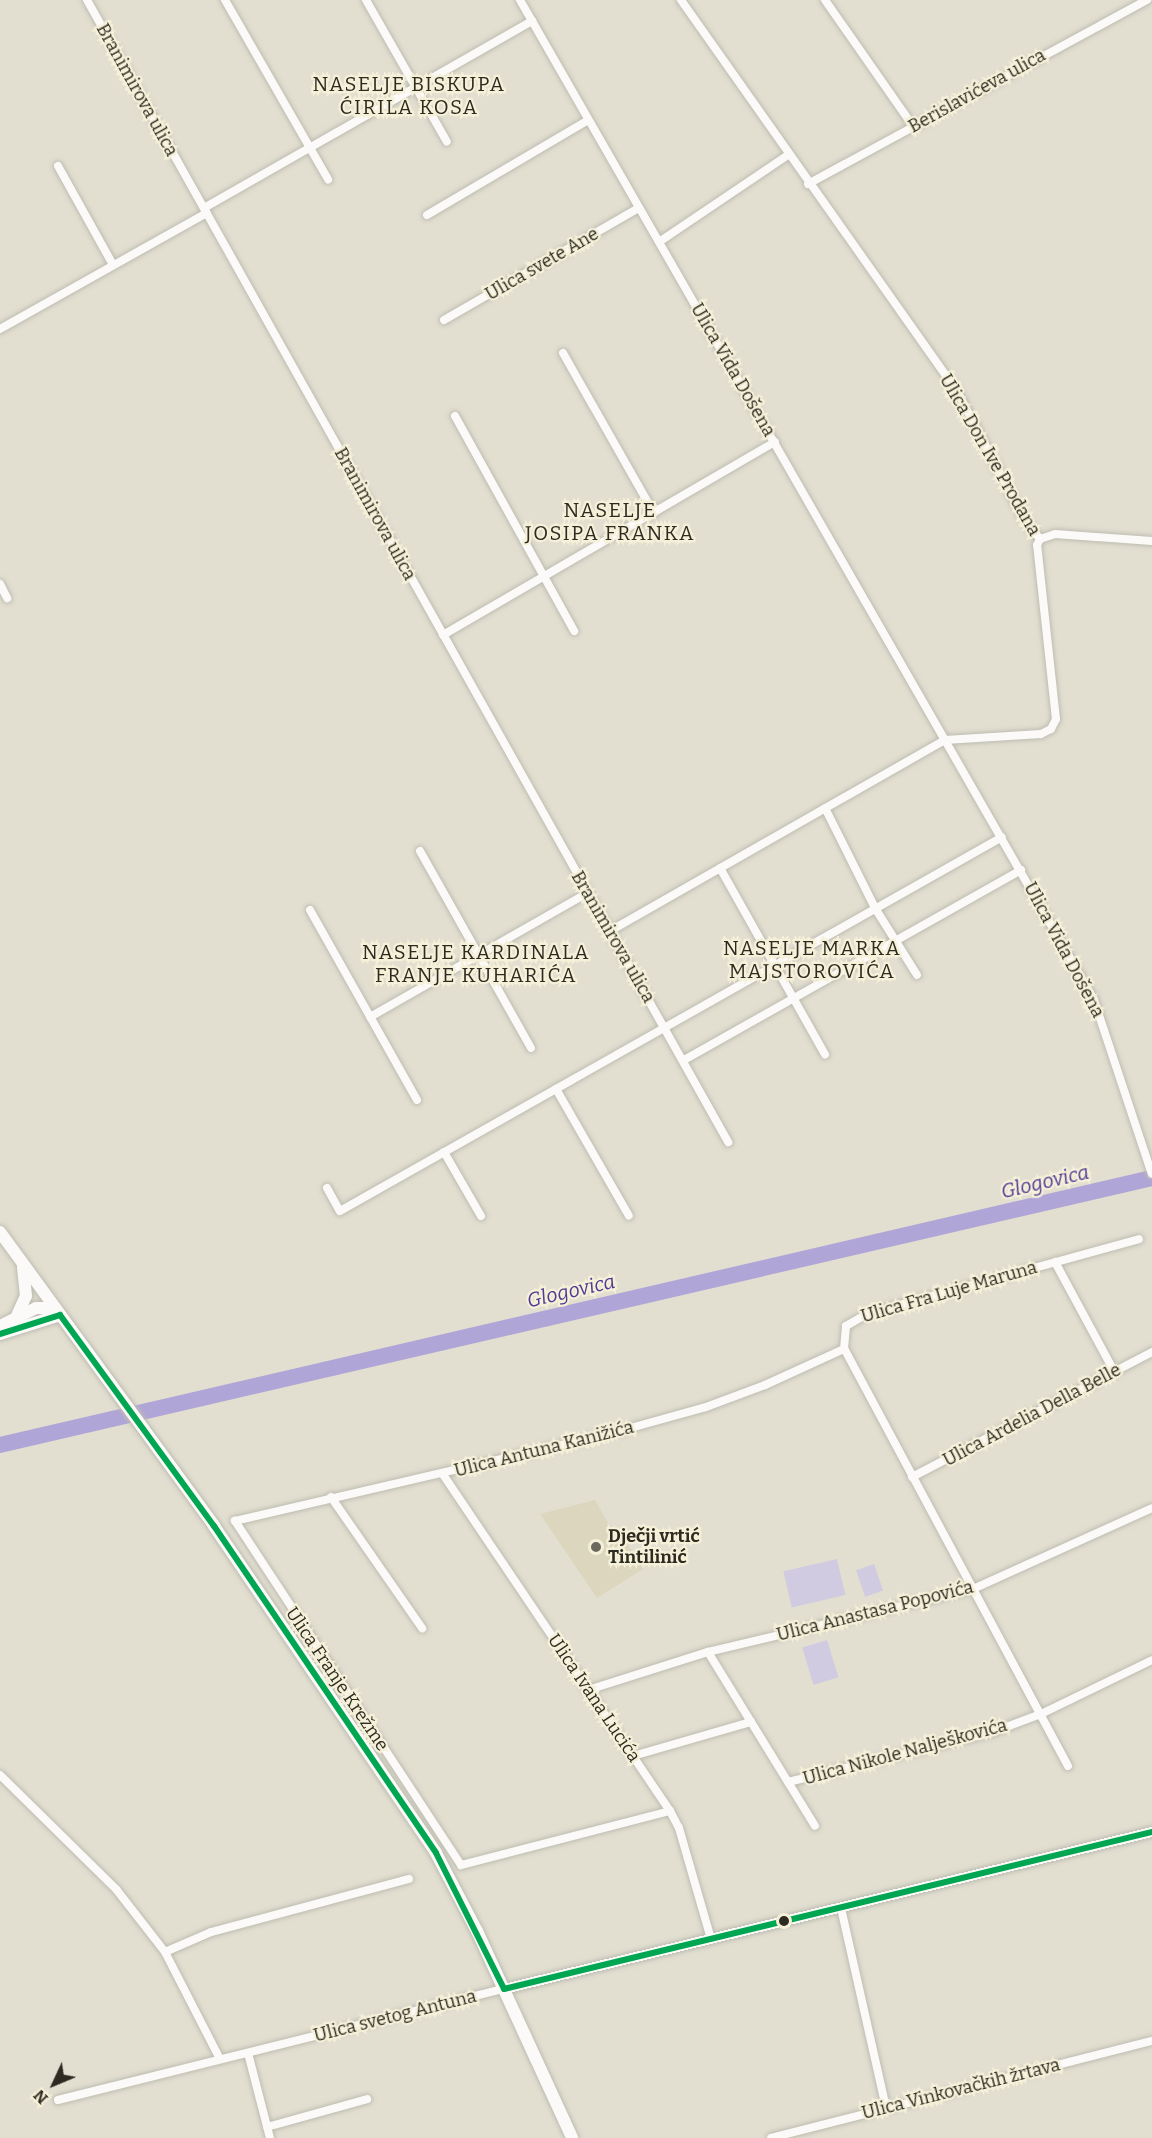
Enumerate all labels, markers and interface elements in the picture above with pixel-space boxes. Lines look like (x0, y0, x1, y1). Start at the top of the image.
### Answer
street label: Branimirova ulica (92, 20, 182, 160)
street label: Berislavićeva ulica (905, 44, 1049, 138)
district label: NASELJE BISKUPA ĆIRILA KOSA (313, 73, 505, 120)
street label: Ulica svete Ane (482, 223, 602, 305)
street label: Ulica Vida Došena (686, 299, 780, 441)
street label: Ulica Don Ive Prodana (935, 370, 1045, 540)
street label: Branimirova ulica (330, 444, 420, 584)
district label: NASELJE JOSIPA FRANKA (525, 499, 695, 546)
street label: Branimirova ulica (567, 867, 659, 1007)
street label: Ulica Vida Došena (1019, 879, 1109, 1021)
district label: NASELJE MARKA MAJSTOROVIĆA (723, 936, 901, 983)
district label: NASELJE KARDINALA FRANJE KUHARIĆA (362, 940, 590, 987)
water label: Glogovica (999, 1160, 1091, 1204)
street label: Ulica Fra Luje Maruna (859, 1257, 1039, 1327)
water label: Glogovica (525, 1269, 617, 1313)
street label: Ulica Ardelia Della Belle (939, 1359, 1125, 1471)
street label: Ulica Antuna Kanižića (452, 1416, 636, 1482)
place label: Dječji vrtić Tintilinić (608, 1526, 700, 1568)
marker: Dječji vrtić Tintilinić (589, 1540, 603, 1554)
street label: Ulica Anastasa Popovića (774, 1576, 976, 1646)
street label: Ulica Franje Krežme (281, 1603, 393, 1755)
street label: Ulica Ivana Lucića (543, 1630, 645, 1766)
street label: Ulica Nikole Nalješkovića (801, 1714, 1009, 1790)
unlabelled marker (778, 1915, 790, 1927)
street label: Ulica svetog Antuna (311, 1985, 479, 2047)
north arrow (24, 2054, 84, 2114)
street label: Ulica Vinkovačkih žrtava (860, 2054, 1062, 2124)
text: N (30, 2086, 52, 2108)

